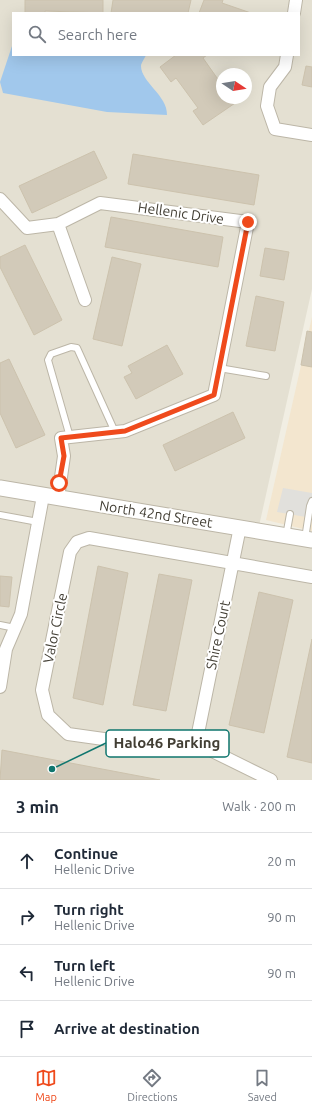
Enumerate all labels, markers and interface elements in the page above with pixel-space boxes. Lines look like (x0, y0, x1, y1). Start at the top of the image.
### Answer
search box (12, 12, 300, 56)
icon: search (26, 23, 48, 45)
text: Search here (58, 26, 137, 43)
north arrow (216, 68, 252, 104)
street label: Hellenic Drive (137, 199, 225, 227)
route end (239, 213, 257, 231)
route start (50, 474, 68, 492)
street label: North 42nd Street (98, 497, 214, 531)
street label: Valor Circle (40, 591, 70, 665)
street label: Shire Court (203, 598, 233, 671)
callout: Halo46 Parking (106, 730, 229, 757)
text: Halo46 Parking (114, 734, 220, 751)
text: 3 min (16, 797, 59, 816)
text: Walk · 200 m (222, 799, 296, 813)
text: Continue (54, 845, 118, 862)
icon: ahead (16, 850, 38, 872)
text: 20 m (267, 854, 296, 868)
text: Hellenic Drive (54, 862, 135, 876)
text: Turn right (54, 901, 124, 918)
icon: right (16, 906, 38, 928)
text: 90 m (267, 910, 296, 924)
text: Hellenic Drive (54, 918, 135, 932)
text: Turn left (54, 957, 115, 974)
icon: left (16, 962, 38, 984)
text: 90 m (267, 966, 296, 980)
text: Hellenic Drive (54, 974, 135, 988)
icon: arrive (16, 1018, 38, 1040)
text: Arrive at destination (54, 1020, 200, 1037)
tab: Map (35, 1067, 57, 1103)
tab: Directions (127, 1067, 177, 1103)
tab: Saved (248, 1067, 277, 1103)

